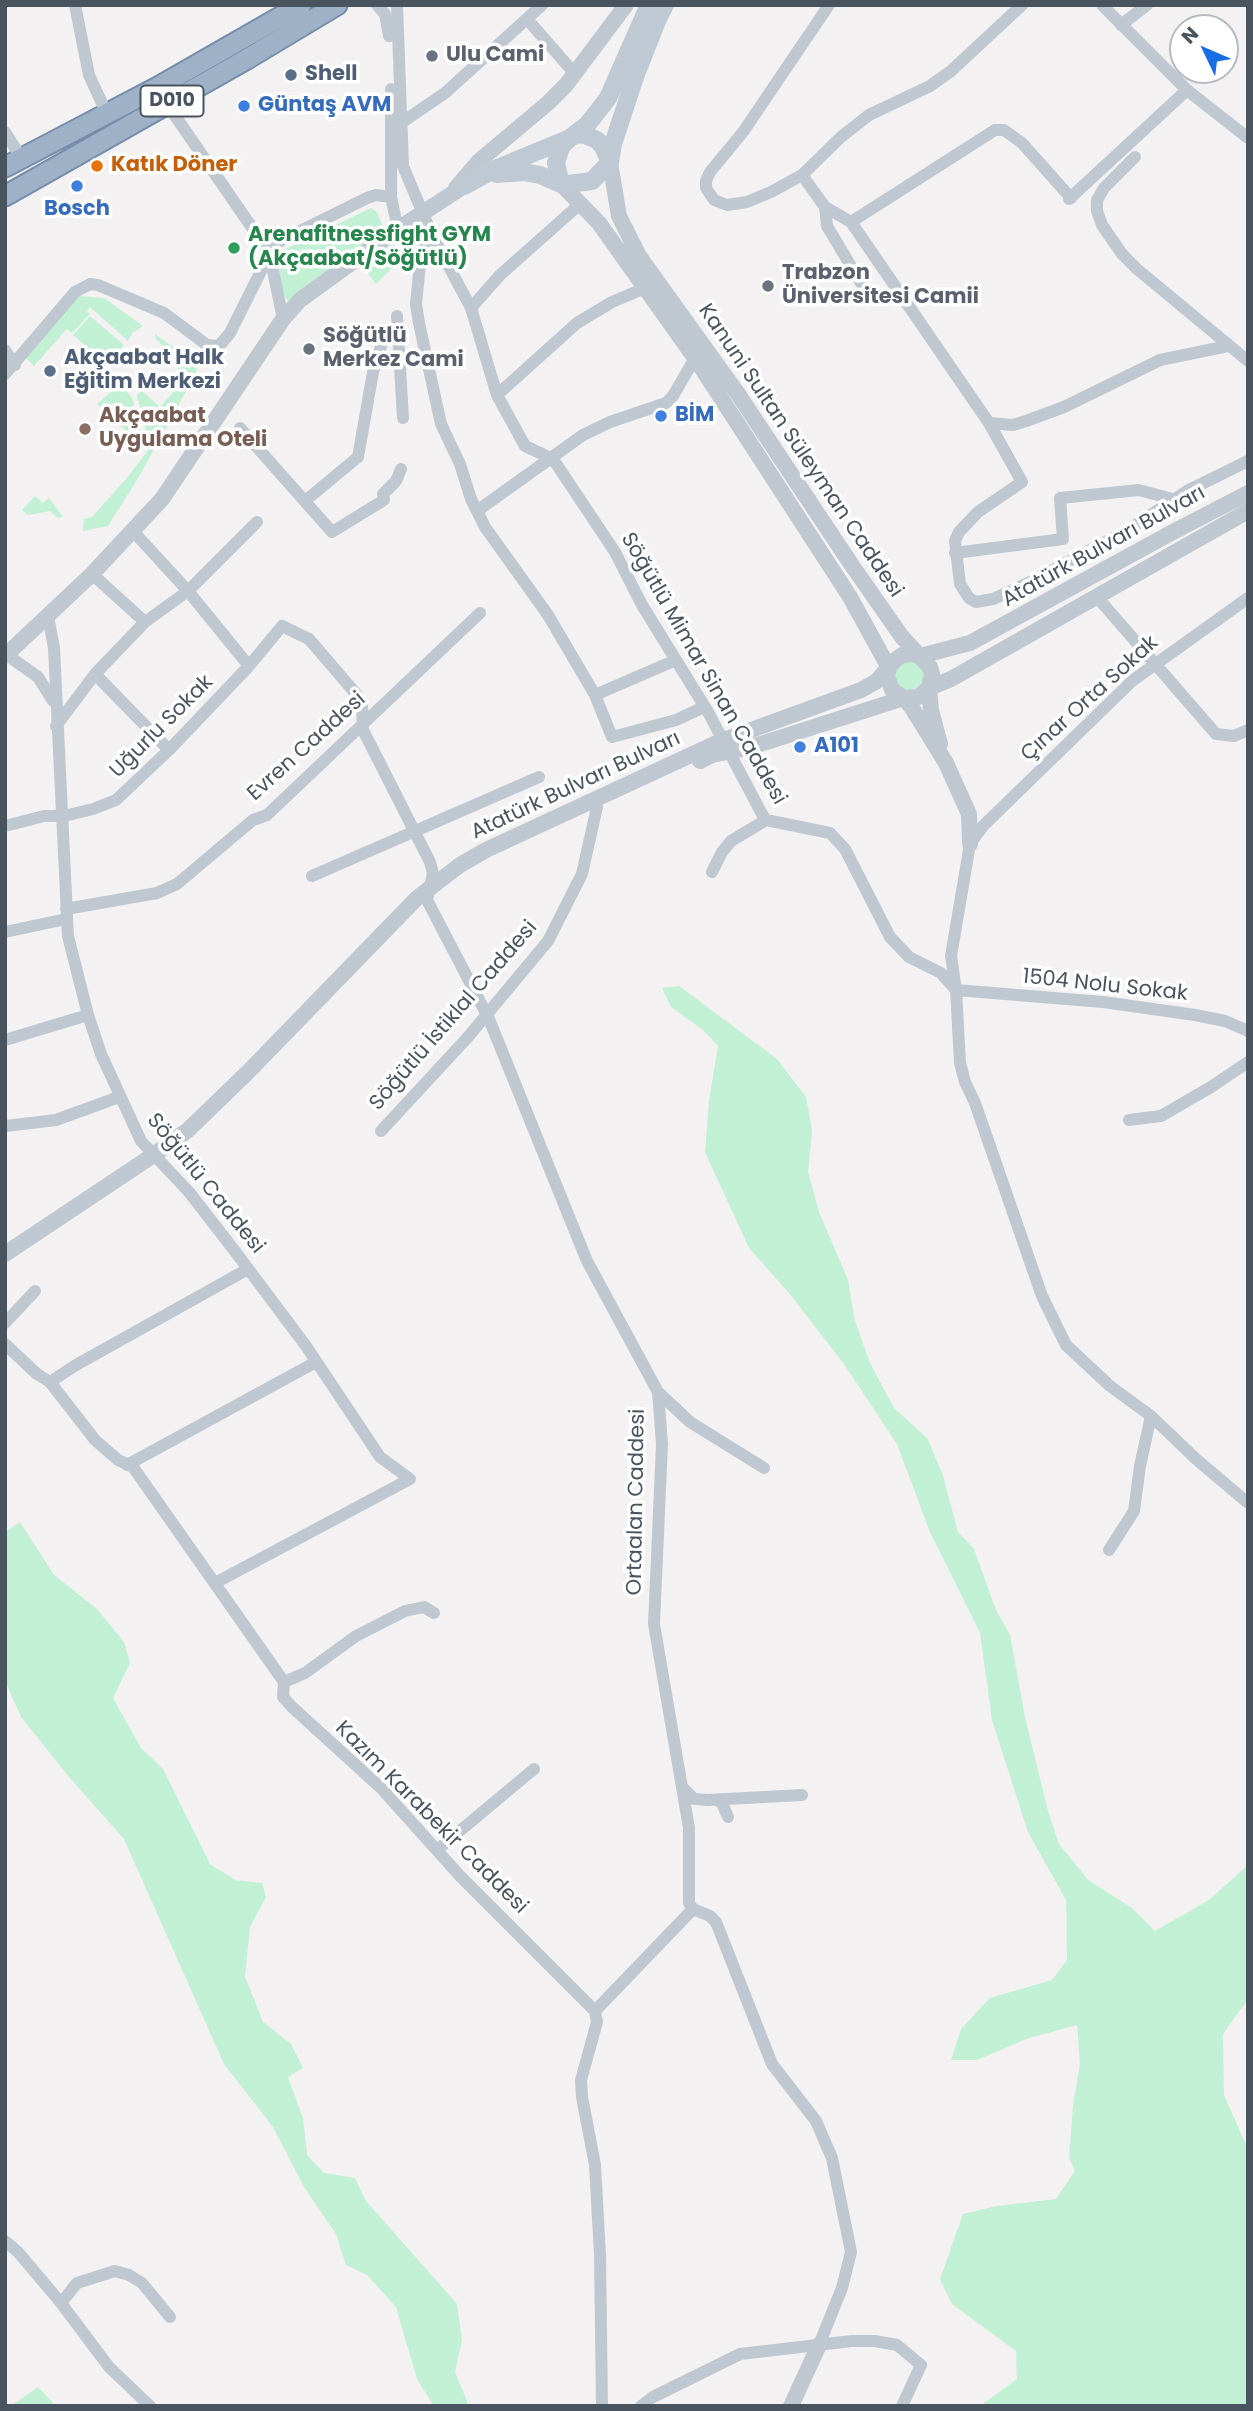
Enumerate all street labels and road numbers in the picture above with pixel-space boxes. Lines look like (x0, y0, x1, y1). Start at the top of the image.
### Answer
road number: D010 (140, 86, 204, 116)
street label: Kanuni Sultan Süleyman Caddesi (692, 300, 908, 602)
street label: Atatürk Bulvarı Bulvarı (998, 481, 1210, 613)
street label: Söğütlü Mimar Sinan Caddesi (615, 529, 791, 809)
street label: Çınar Orta Sokak (1016, 631, 1164, 767)
street label: Uğurlu Sokak (105, 670, 219, 784)
street label: Evren Caddesi (243, 687, 371, 807)
street label: Atatürk Bulvarı Bulvarı (467, 726, 685, 846)
street label: Söğütlü İstiklal Caddesi (365, 916, 543, 1116)
street label: 1504 Nolu Sokak (1021, 965, 1189, 1007)
street label: Söğütlü Caddesi (141, 1109, 269, 1259)
street label: Ortaalan Caddesi (623, 1408, 651, 1596)
street label: Kazım Karabekir Caddesi (329, 1716, 533, 1920)

